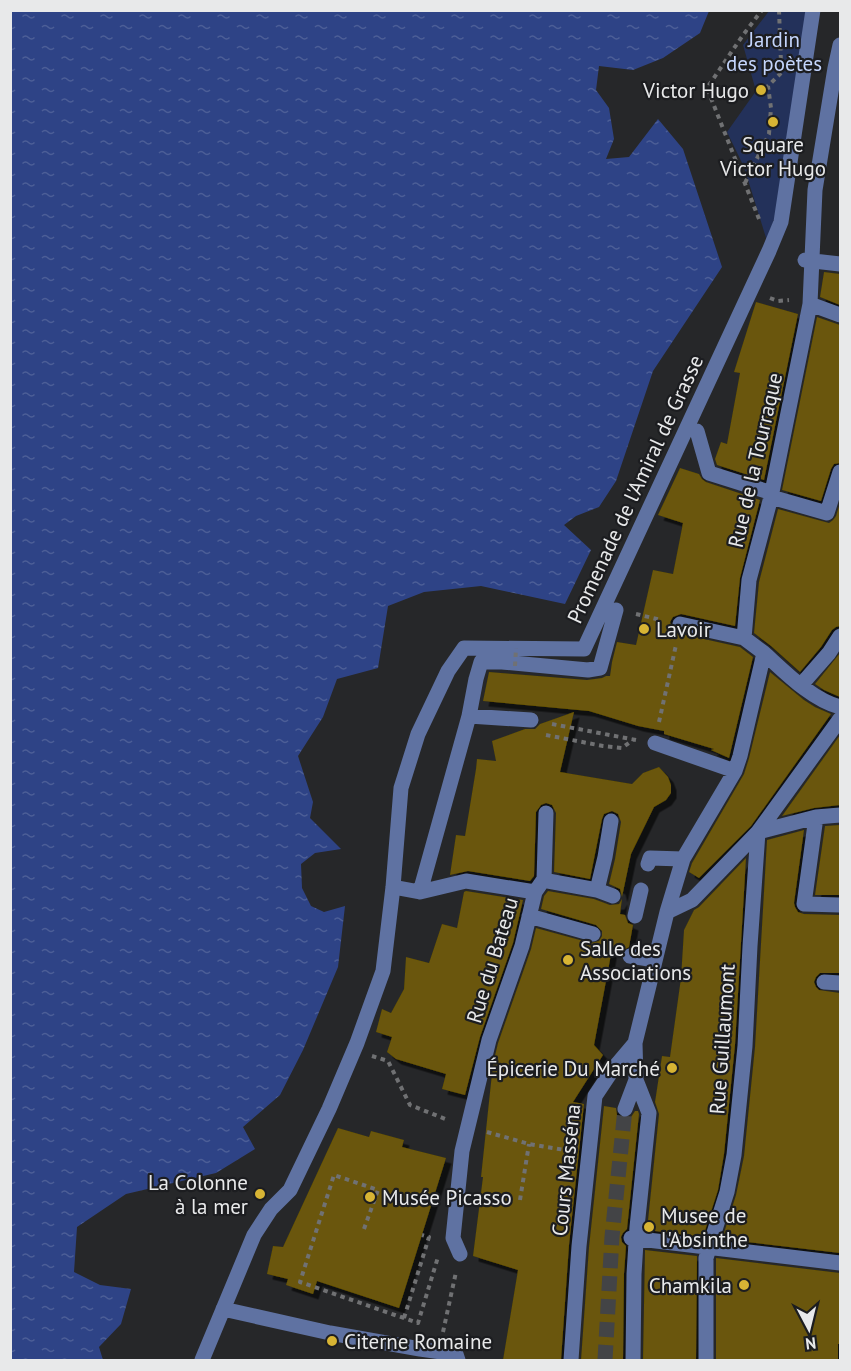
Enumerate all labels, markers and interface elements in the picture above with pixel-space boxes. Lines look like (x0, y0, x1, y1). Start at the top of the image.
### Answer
park label: Jardin des poètes (726, 26, 822, 77)
place label: Victor Hugo (642, 77, 749, 104)
marker: Victor Hugo (754, 83, 768, 97)
marker: Square Victor Hugo (766, 115, 780, 129)
place label: Square Victor Hugo (719, 131, 826, 182)
street label: Promenade de l'Amiral de Grasse (561, 351, 709, 627)
street label: Rue de la Tourraque (722, 370, 788, 550)
place label: Lavoir (656, 616, 711, 643)
marker: Lavoir (637, 622, 651, 636)
street label: Rue du Bateau (460, 894, 524, 1026)
place label: Salle des Associations (580, 935, 691, 986)
marker: Salle des Associations (561, 953, 575, 967)
street label: Rue Guillaumont (703, 963, 741, 1115)
place label: Épicerie Du Marché (487, 1055, 660, 1082)
marker: Épicerie Du Marché (665, 1061, 679, 1075)
street label: Cours Masséna (546, 1103, 586, 1237)
place label: La Colonne à la mer (148, 1169, 248, 1220)
place label: Musée Picasso (382, 1184, 512, 1211)
marker: La Colonne à la mer (253, 1187, 267, 1201)
marker: Musée Picasso (363, 1190, 377, 1204)
place label: Musee de l'Absinthe (661, 1202, 748, 1253)
marker: Musee de l'Absinthe (642, 1220, 656, 1234)
place label: Chamkila (649, 1272, 732, 1299)
marker: Chamkila (737, 1278, 751, 1292)
north arrow (779, 1299, 839, 1359)
place label: Citerne Romaine (344, 1328, 492, 1355)
text: N (804, 1333, 817, 1354)
marker: Citerne Romaine (325, 1334, 339, 1348)

